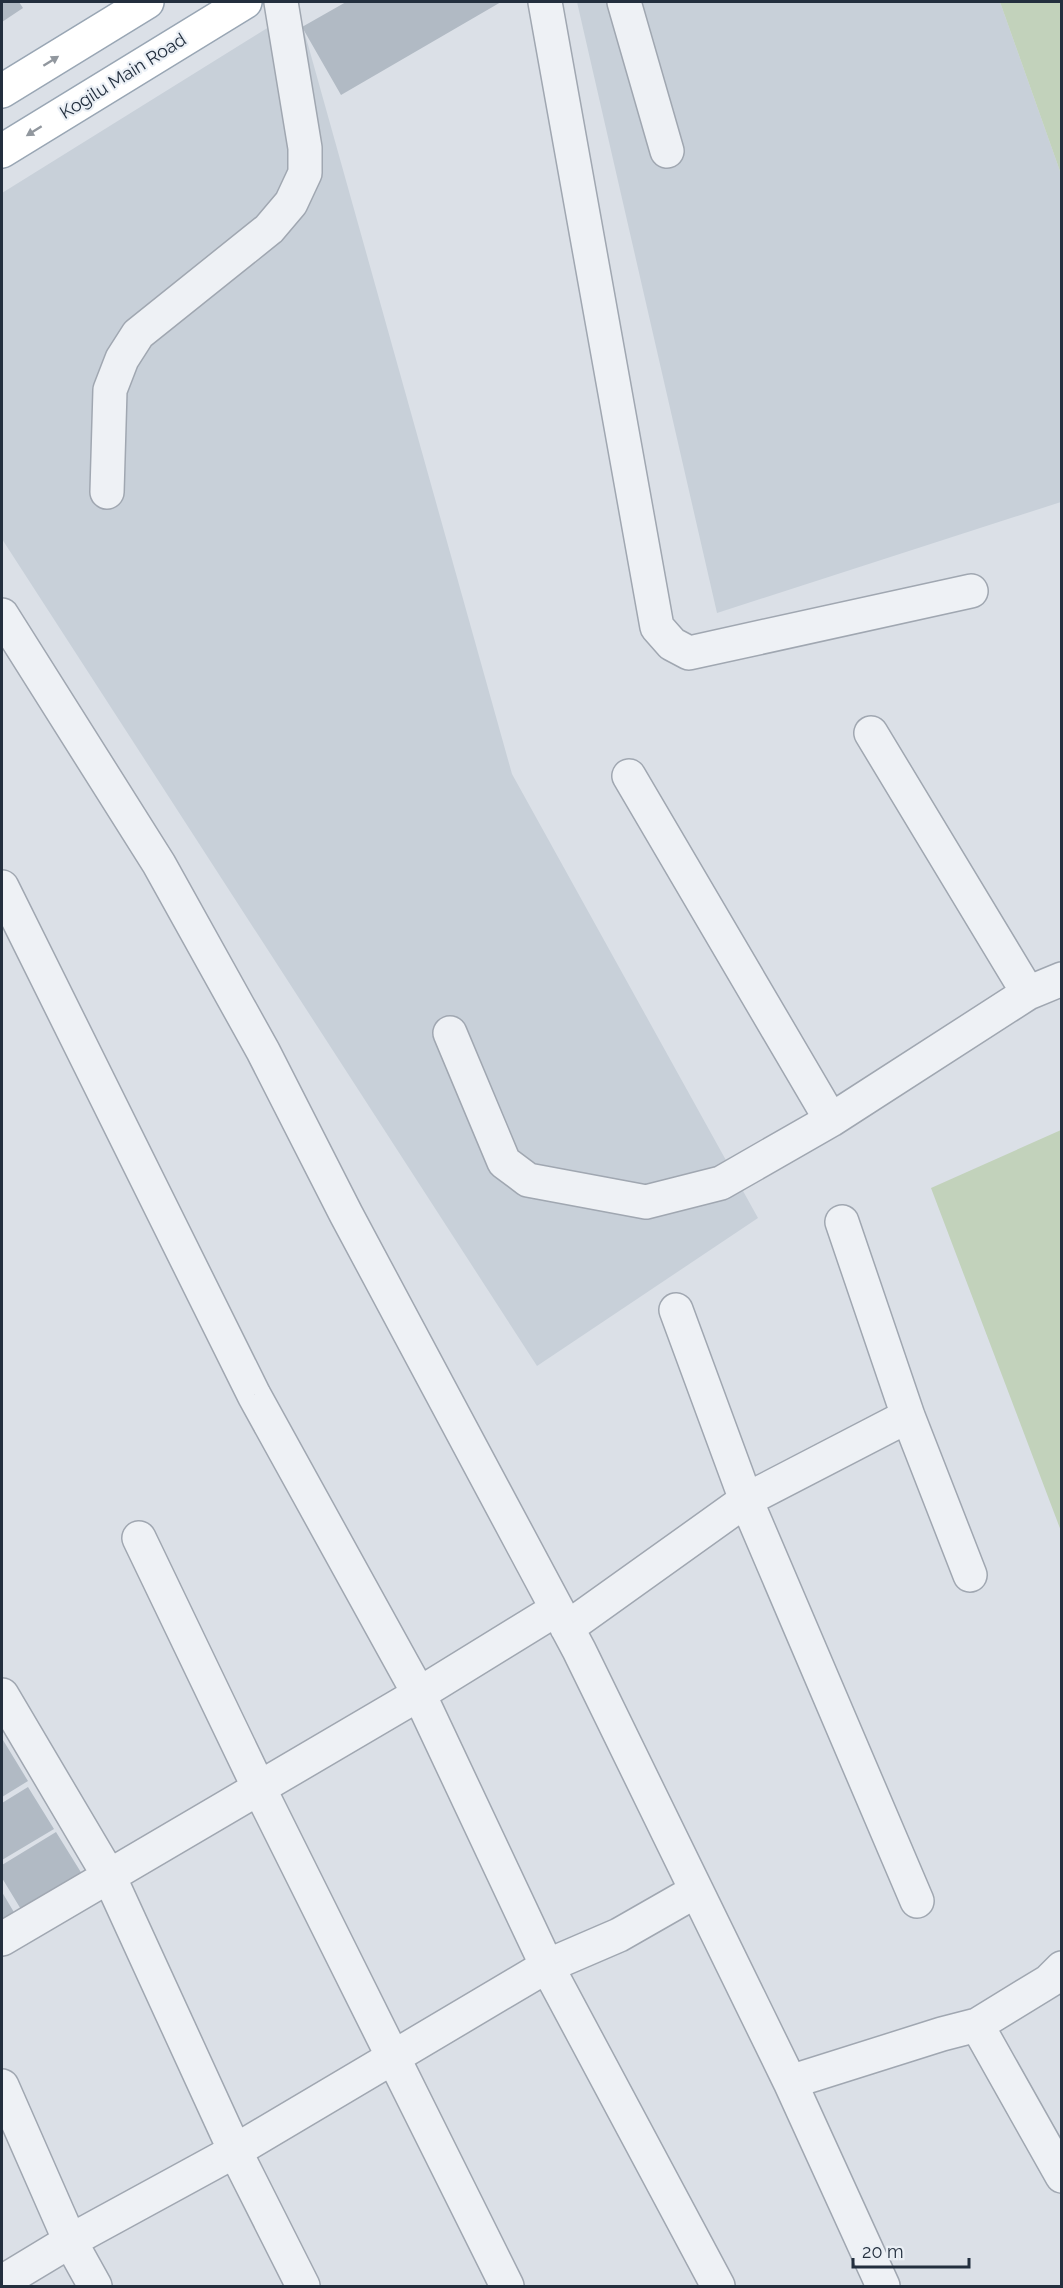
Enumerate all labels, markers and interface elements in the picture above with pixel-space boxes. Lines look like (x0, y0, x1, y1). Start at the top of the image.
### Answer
street label: Kogilu Main Road (56, 28, 190, 123)
one-way arrow (43, 55, 59, 66)
one-way arrow (26, 126, 42, 137)
scale bar (853, 2231, 968, 2269)
text: 20 m (862, 2241, 904, 2262)

